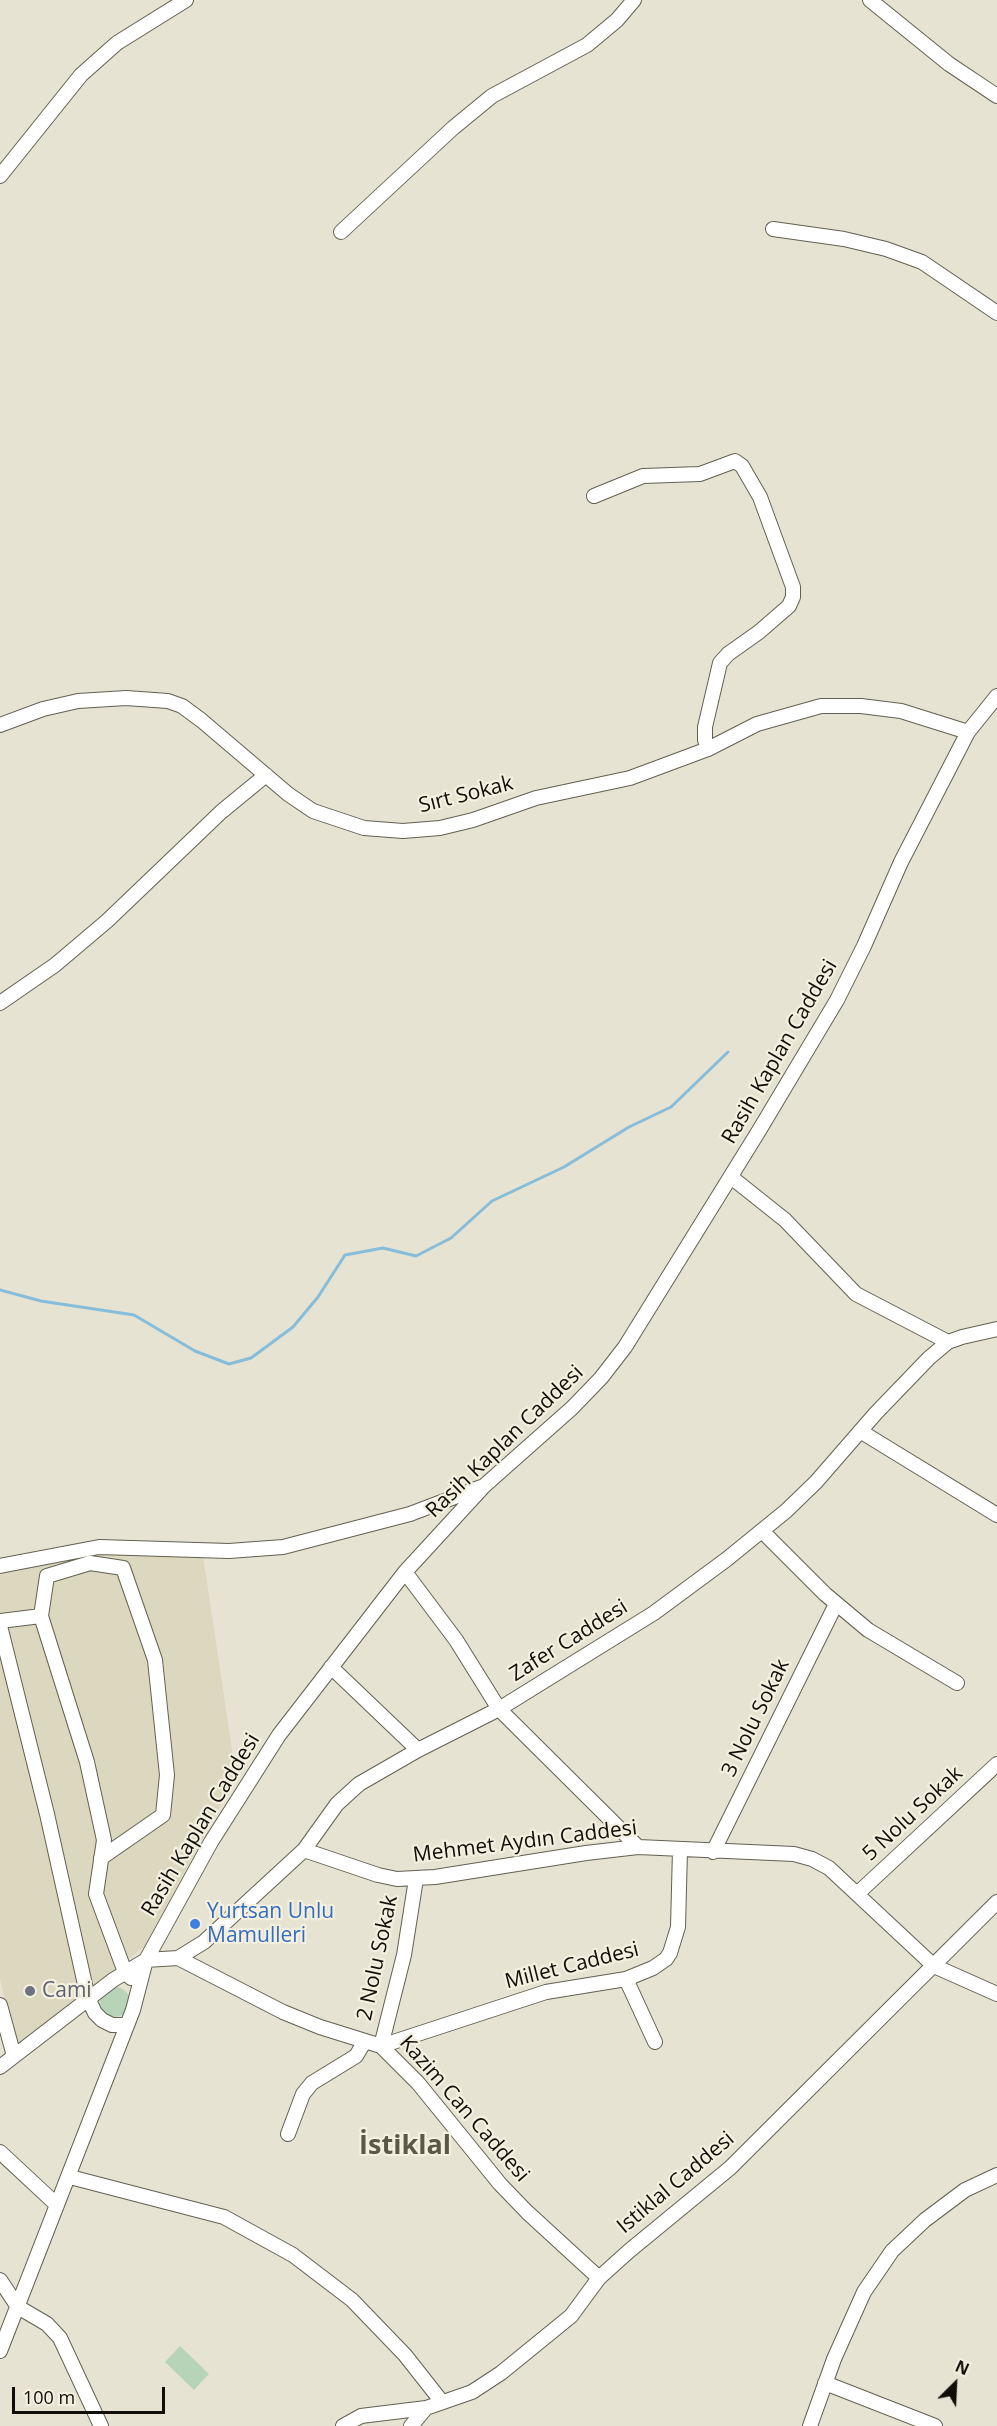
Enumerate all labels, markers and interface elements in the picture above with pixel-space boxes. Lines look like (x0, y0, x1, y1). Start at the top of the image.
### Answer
street label: Sırt Sokak (416, 771, 516, 819)
street label: Rasih Kaplan Caddesi (717, 955, 843, 1149)
street label: Rasih Kaplan Caddesi (421, 1360, 589, 1524)
street label: Zafer Caddesi (505, 1595, 633, 1687)
street label: 3 Nolu Sokak (717, 1655, 795, 1781)
street label: Rasih Kaplan Caddesi (136, 1729, 266, 1921)
street label: 5 Nolu Sokak (858, 1761, 968, 1867)
street label: Mehmet Aydın Caddesi (411, 1816, 639, 1868)
street label: 2 Nolu Sokak (352, 1893, 404, 2023)
place label: Yurtsan Unlu Mamulleri (207, 1899, 334, 1949)
marker: Yurtsan Unlu Mamulleri (188, 1917, 202, 1931)
street label: Millet Caddesi (502, 1937, 642, 1995)
place label: Cami (42, 1978, 92, 2004)
marker: Cami (23, 1984, 37, 1998)
street label: Kazim Can Caddesi (394, 2031, 534, 2187)
street label: Istiklal Caddesi (612, 2127, 740, 2239)
district label: İstiklal (359, 2130, 451, 2162)
north arrow (925, 2354, 985, 2414)
text: N (952, 2355, 973, 2380)
scale bar (15, 2375, 168, 2413)
text: 100 m (23, 2385, 75, 2409)

